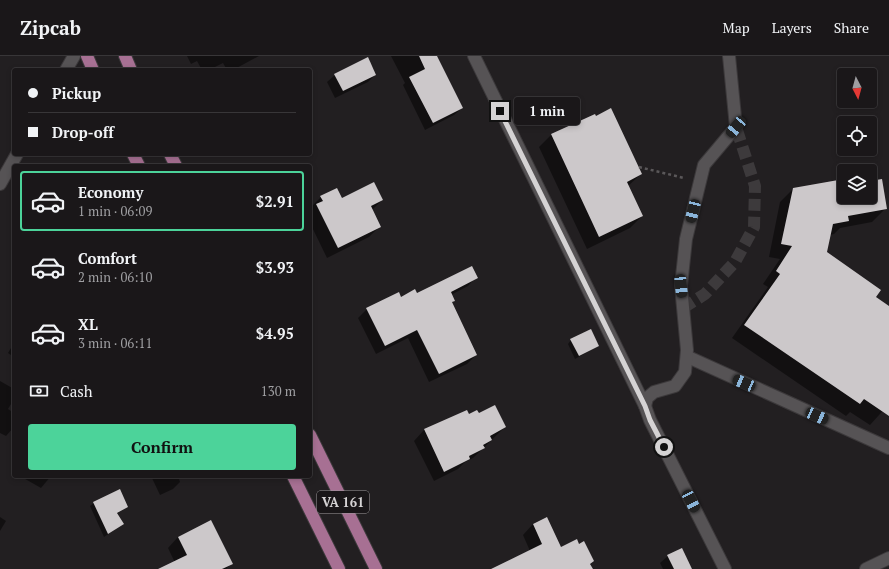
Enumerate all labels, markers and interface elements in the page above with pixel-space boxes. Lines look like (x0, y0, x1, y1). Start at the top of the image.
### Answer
text: Zipcab (20, 15, 81, 40)
text: Map (723, 18, 750, 37)
text: Layers (772, 18, 812, 37)
text: Share (834, 18, 869, 37)
north arrow (837, 68, 877, 108)
map controls (837, 68, 877, 204)
text: Pickup (52, 83, 101, 103)
callout: 1 min (514, 97, 580, 125)
route end (491, 102, 509, 120)
text: 1 min (529, 102, 565, 120)
car (724, 114, 748, 140)
button: locate (837, 116, 877, 156)
text: Drop-off (52, 122, 114, 142)
button: layers (837, 164, 877, 204)
text: Economy (78, 182, 143, 202)
icon: car (30, 183, 66, 219)
text: $2.91 (256, 191, 294, 211)
car (684, 198, 702, 224)
text: 1 min · 06:09 (78, 202, 152, 220)
text: Comfort (78, 248, 137, 268)
icon: car (30, 249, 66, 285)
text: $3.93 (256, 257, 294, 277)
text: 2 min · 06:10 (78, 268, 152, 286)
car (674, 273, 688, 299)
text: XL (78, 314, 98, 334)
icon: car (30, 315, 66, 351)
text: $4.95 (256, 323, 294, 343)
text: 3 min · 06:11 (78, 334, 152, 352)
car (731, 373, 757, 393)
icon: cash (28, 380, 50, 402)
text: Cash (60, 381, 93, 401)
text: 130 m (261, 382, 296, 400)
car (804, 406, 830, 426)
button: Confirm (28, 424, 296, 470)
route start (655, 438, 673, 456)
car (680, 488, 702, 514)
road number: VA 161 (317, 491, 369, 513)

